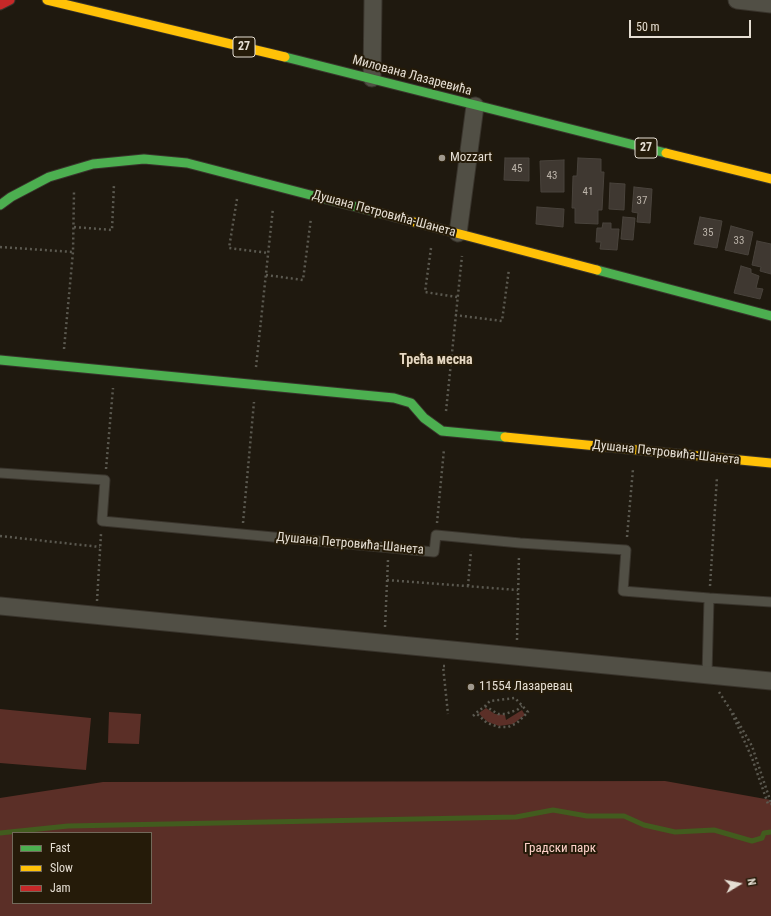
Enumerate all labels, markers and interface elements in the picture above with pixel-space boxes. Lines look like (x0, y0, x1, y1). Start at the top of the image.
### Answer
scale bar (631, 12, 753, 38)
text: 50 m (636, 20, 660, 34)
road number: 27 (233, 37, 255, 57)
street label: Милована Лазаревића (351, 53, 473, 99)
road number: 27 (635, 138, 657, 158)
place label: Mozzart (450, 150, 492, 166)
marker: Mozzart (437, 153, 447, 163)
house number: 45 (512, 162, 522, 176)
house number: 43 (547, 169, 557, 183)
house number: 41 (583, 185, 593, 199)
street label: Душана Петровића-Шанета (311, 187, 457, 241)
house number: 37 (637, 194, 647, 208)
house number: 35 (703, 226, 713, 240)
house number: 33 (734, 234, 744, 248)
district label: Трећа месна (399, 352, 473, 368)
street label: Душана Петровића-Шанета (592, 438, 740, 468)
street label: Душана Петровића-Шанета (276, 530, 424, 558)
place label: 11554 Лазаревац (479, 679, 572, 695)
marker: 11554 Лазаревац (466, 682, 476, 692)
legend (12, 832, 152, 904)
text: Fast (50, 841, 70, 855)
park label: Градски парк (524, 841, 596, 857)
text: Slow (50, 861, 73, 875)
north arrow (719, 864, 759, 904)
text: N (744, 877, 758, 886)
text: Jam (50, 881, 71, 895)

